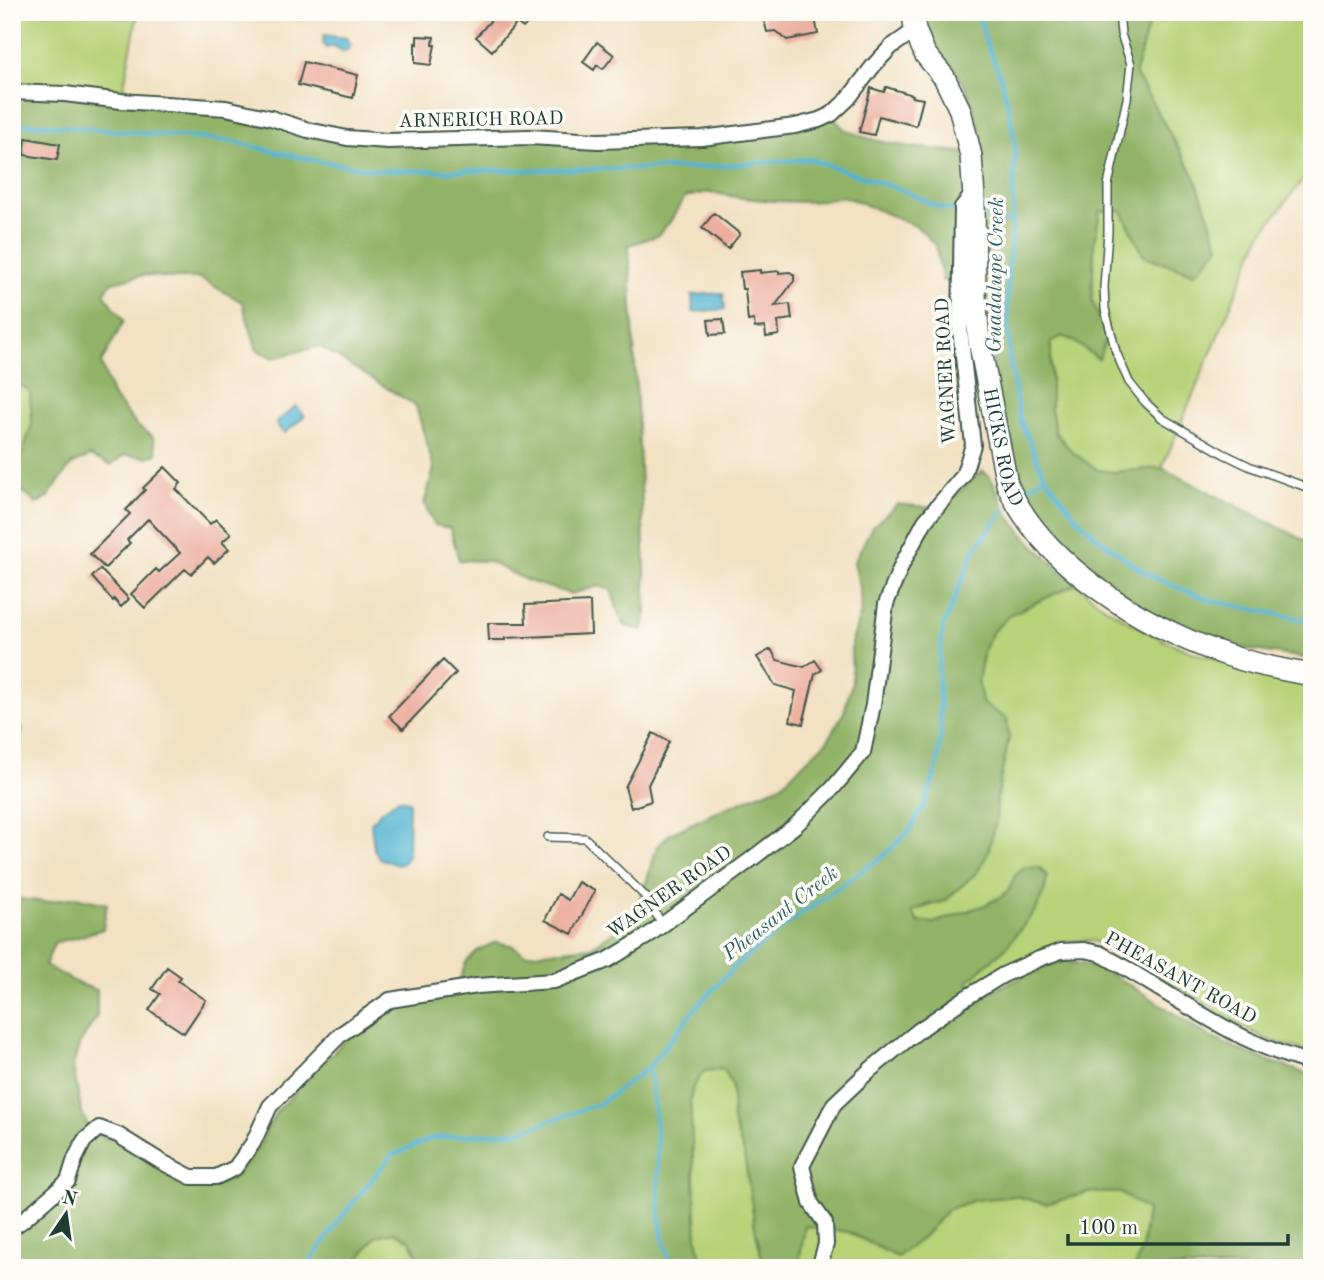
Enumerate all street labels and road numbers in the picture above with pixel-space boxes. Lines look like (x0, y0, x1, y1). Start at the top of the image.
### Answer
street label: ARNERICH ROAD (398, 110, 564, 132)
street label: WAGNER ROAD (934, 297, 960, 445)
street label: HICKS ROAD (979, 386, 1026, 510)
street label: WAGNER ROAD (605, 843, 735, 943)
street label: PHEASANT ROAD (1101, 929, 1259, 1029)

